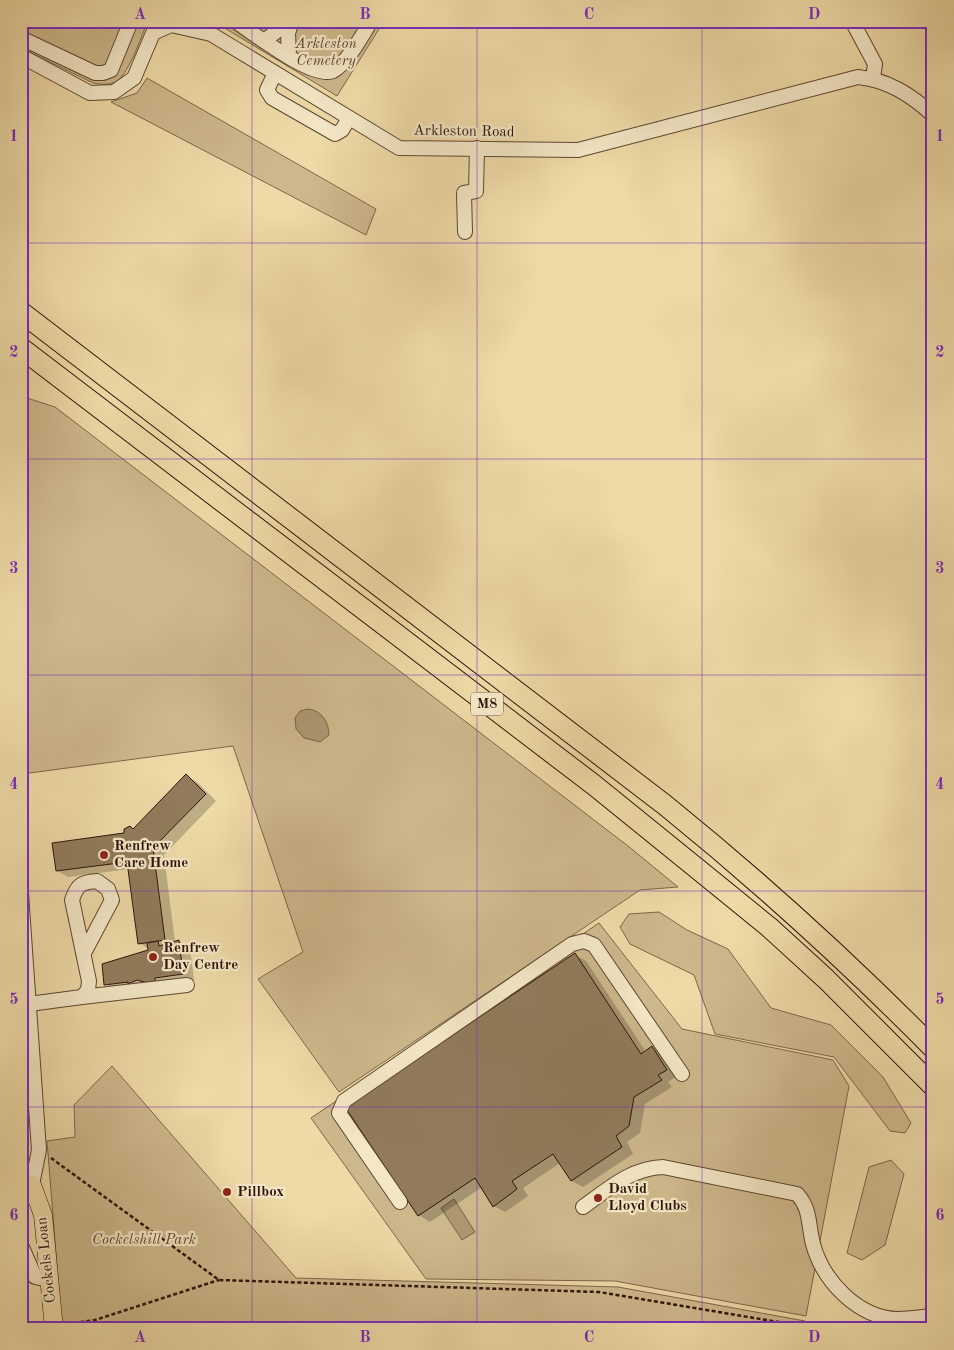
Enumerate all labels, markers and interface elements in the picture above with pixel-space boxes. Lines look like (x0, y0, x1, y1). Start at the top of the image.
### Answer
text: A (134, 7, 146, 23)
text: B (359, 7, 371, 23)
text: C (584, 7, 594, 23)
text: D (808, 7, 820, 23)
park label: Arkleston Cemetery (294, 37, 357, 69)
street label: Arkleston Road (413, 124, 515, 140)
text: 1 (9, 129, 19, 145)
text: 1 (935, 129, 945, 145)
text: 2 (9, 345, 19, 361)
text: 2 (935, 345, 945, 361)
text: 3 (9, 561, 19, 577)
text: 3 (935, 561, 945, 577)
road number: M8 (471, 692, 503, 716)
text: 4 (9, 777, 19, 793)
text: 4 (935, 777, 945, 793)
place label: Renfrew Care Home (114, 839, 188, 871)
marker: Renfrew Care Home (98, 849, 110, 861)
place label: Renfrew Day Centre (163, 941, 238, 973)
marker: Renfrew Day Centre (147, 951, 159, 963)
text: 5 (9, 992, 19, 1008)
text: 5 (935, 992, 945, 1008)
place label: David Lloyd Clubs (608, 1182, 687, 1214)
place label: Pillbox (237, 1185, 284, 1200)
marker: Pillbox (221, 1186, 233, 1198)
marker: David Lloyd Clubs (592, 1192, 604, 1204)
text: 6 (9, 1208, 19, 1224)
text: 6 (935, 1208, 945, 1224)
street label: Cockels Loan (35, 1216, 59, 1304)
park label: Cockelshill Park (92, 1233, 196, 1248)
text: A (134, 1330, 146, 1346)
text: B (359, 1330, 371, 1346)
text: C (584, 1330, 594, 1346)
text: D (808, 1330, 820, 1346)

